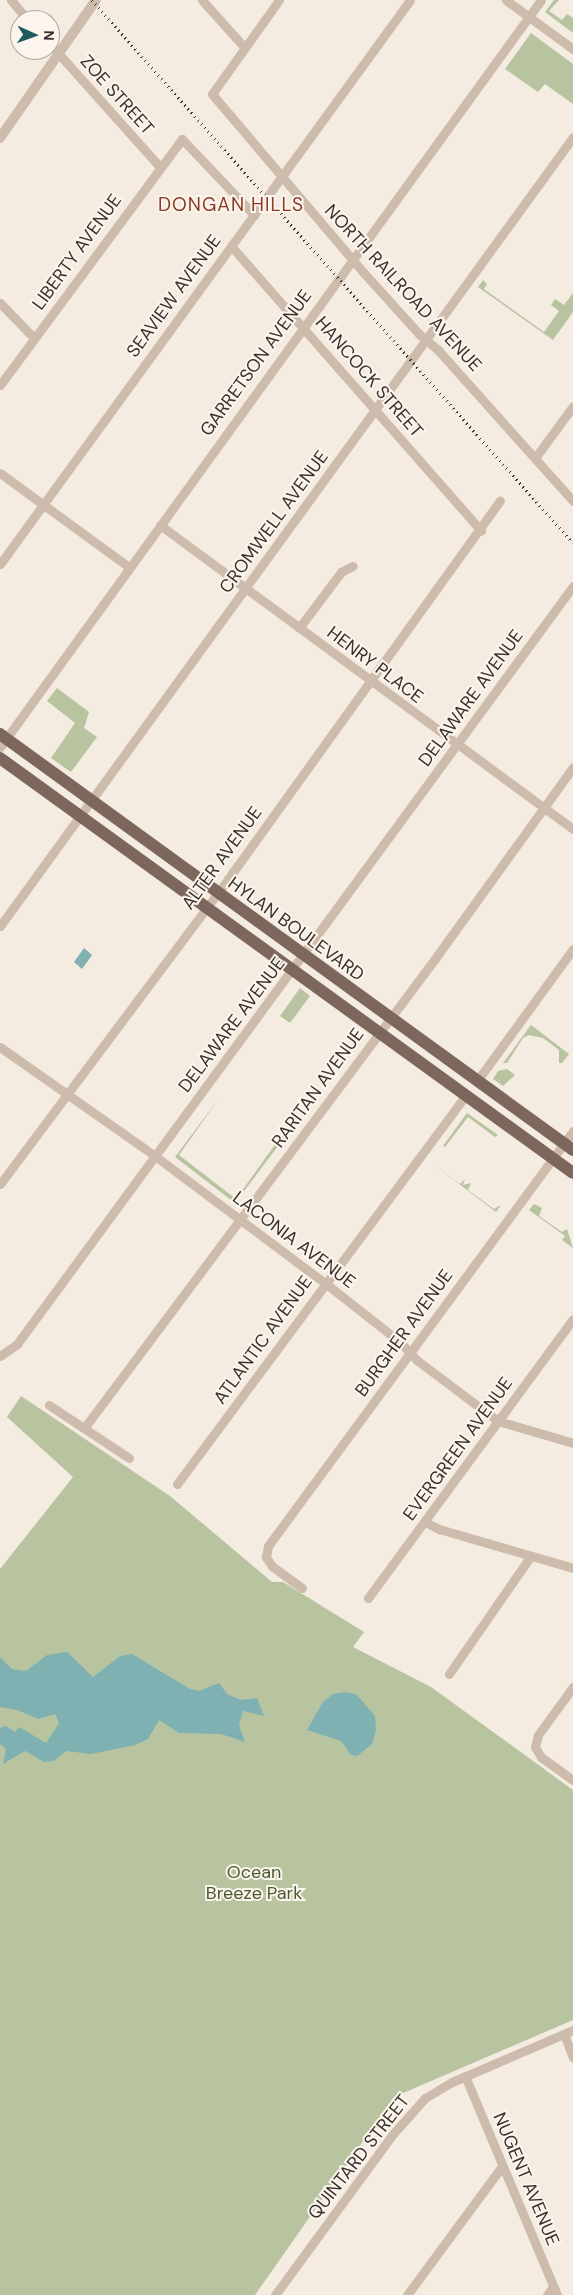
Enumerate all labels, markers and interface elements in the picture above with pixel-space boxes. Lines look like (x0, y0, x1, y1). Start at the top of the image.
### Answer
north arrow (10, 10, 60, 60)
text: N (40, 30, 58, 41)
street label: ZOE STREET (76, 51, 158, 139)
street label: LIBERTY AVENUE (28, 190, 126, 314)
district label: DONGAN HILLS (157, 194, 305, 216)
street label: NORTH RAILROAD AVENUE (320, 200, 486, 376)
street label: SEAVIEW AVENUE (122, 230, 226, 362)
street label: GARRETSON AVENUE (196, 286, 316, 440)
street label: HANCOCK STREET (311, 312, 427, 442)
street label: CROMWELL AVENUE (215, 447, 333, 597)
street label: HENRY PLACE (323, 622, 427, 708)
street label: DELAWARE AVENUE (414, 626, 528, 770)
street label: ALTER AVENUE (177, 802, 267, 914)
street label: HYLAN BOULEVARD (224, 872, 368, 986)
street label: DELAWARE AVENUE (174, 953, 290, 1097)
street label: RARITAN AVENUE (267, 1024, 369, 1152)
street label: LACONIA AVENUE (228, 1187, 360, 1293)
street label: BURGHER AVENUE (351, 1265, 457, 1401)
street label: ATLANTIC AVENUE (209, 1272, 317, 1408)
street label: EVERGREEN AVENUE (399, 1373, 517, 1525)
park label: Ocean Breeze Park (206, 1862, 302, 1905)
street label: QUINTARD STREET (304, 2090, 414, 2224)
street label: NUGENT AVENUE (488, 2109, 564, 2249)

